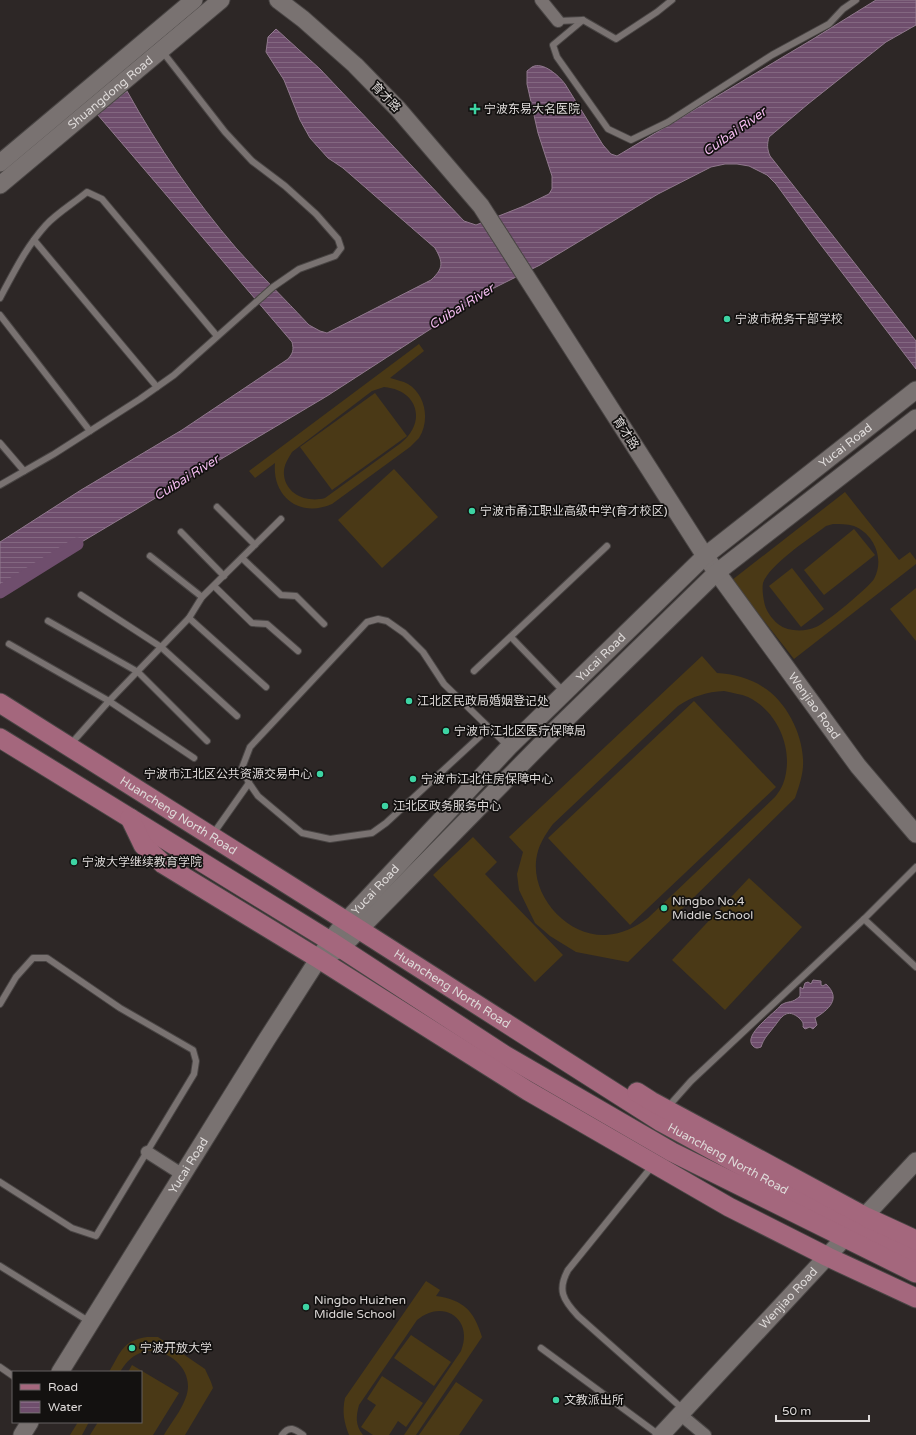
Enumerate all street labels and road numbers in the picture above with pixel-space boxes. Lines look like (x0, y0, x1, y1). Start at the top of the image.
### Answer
street label: Shuangdong Road (65, 53, 156, 132)
street label: 育才路 (368, 79, 404, 115)
street label: 育才路 (610, 414, 642, 452)
street label: Yucai Road (816, 420, 875, 471)
street label: Yucai Road (573, 630, 629, 685)
street label: Wenjiao Road (785, 670, 843, 742)
street label: Huancheng North Road (118, 773, 240, 857)
street label: Yucai Road (348, 862, 402, 918)
street label: Huancheng North Road (391, 946, 513, 1031)
street label: Huancheng North Road (665, 1120, 791, 1197)
street label: Yucai Road (166, 1135, 211, 1196)
street label: Wenjiao Road (756, 1264, 820, 1332)

